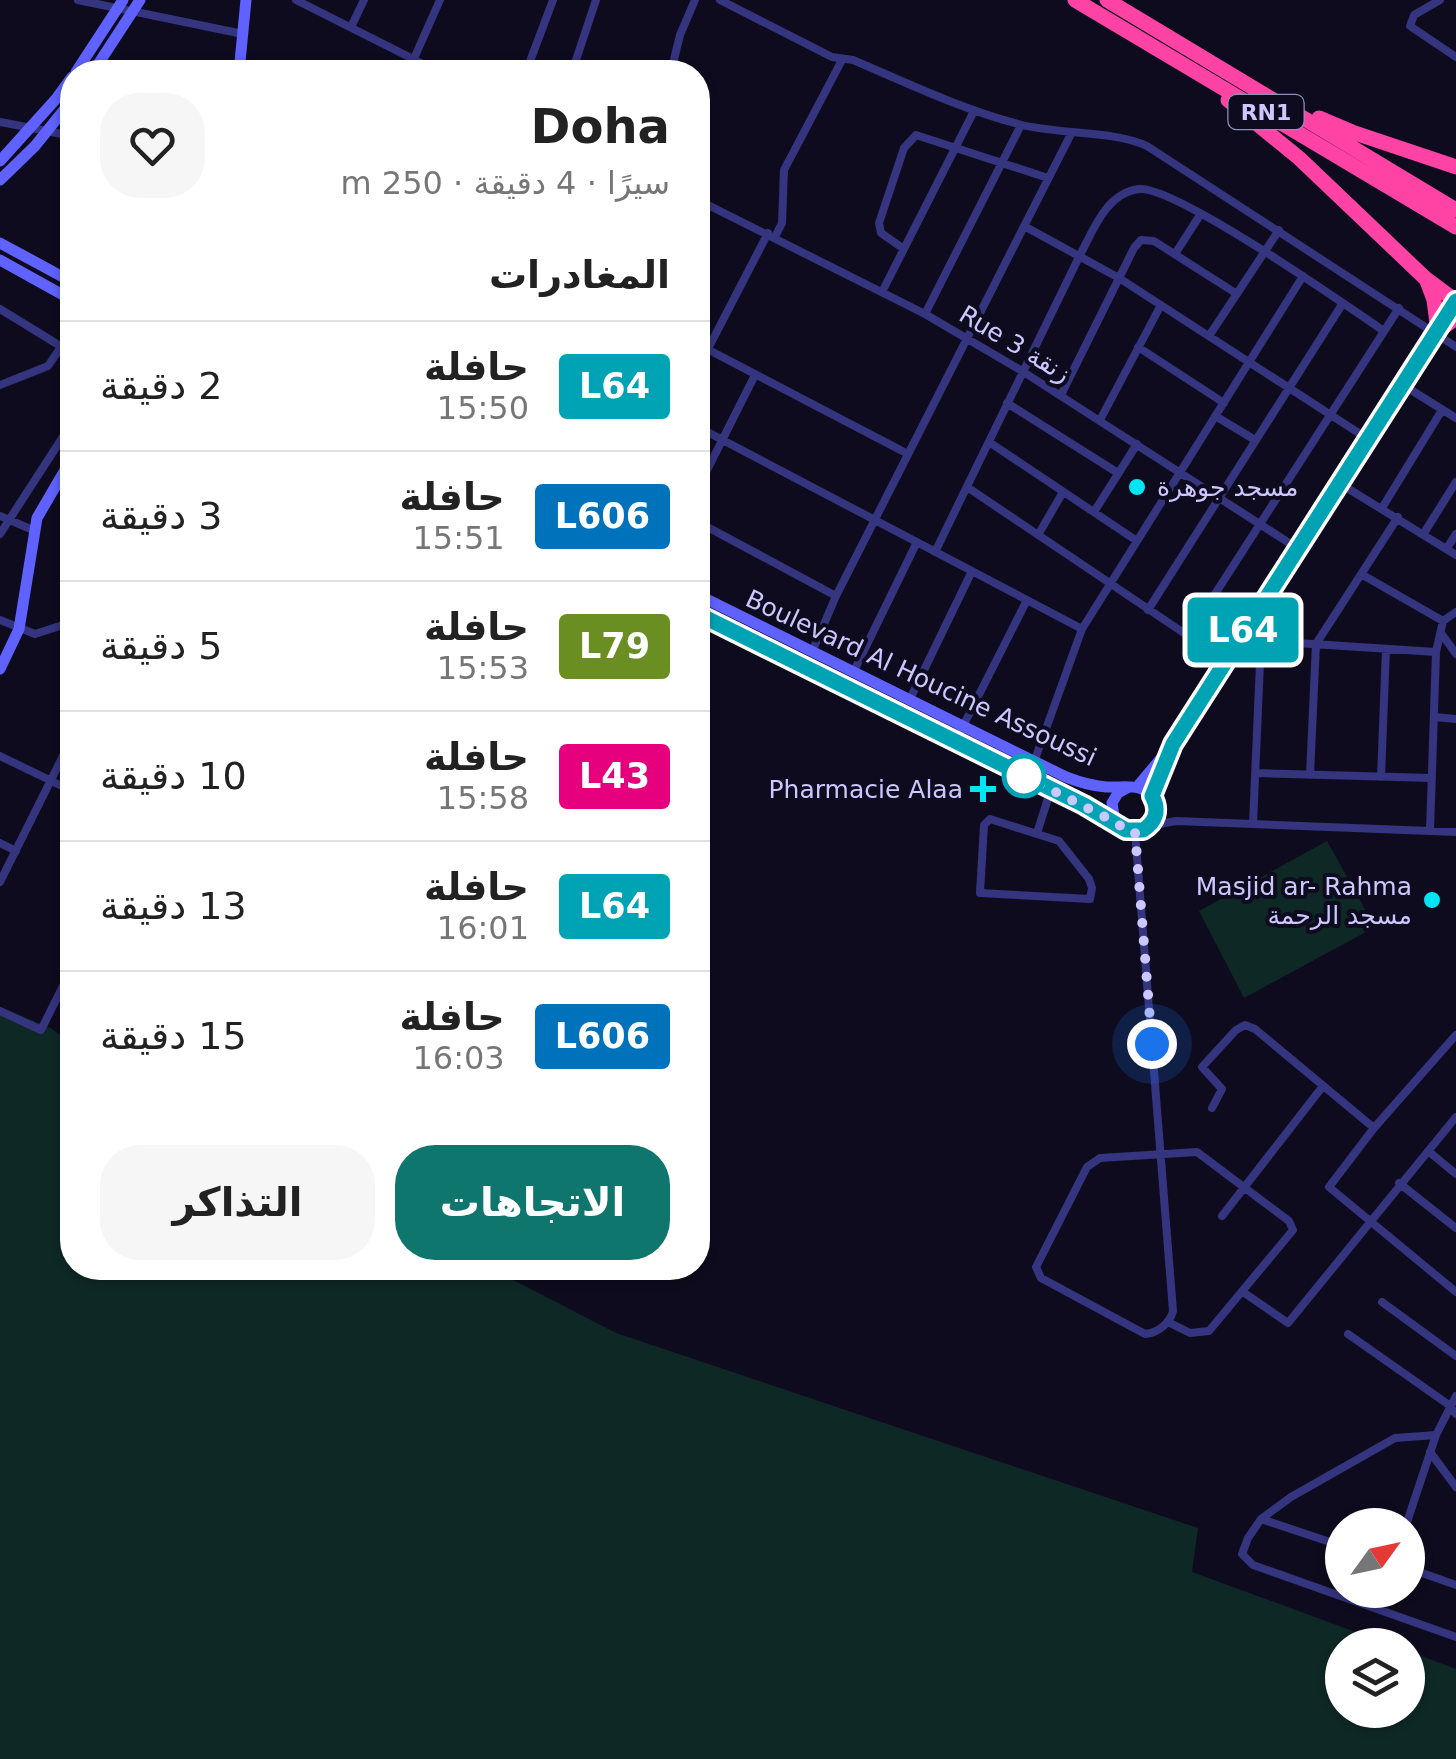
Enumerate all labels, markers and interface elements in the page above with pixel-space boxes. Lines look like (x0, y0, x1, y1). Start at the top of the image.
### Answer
button: heart (100, 93, 205, 198)
road number: RN1 (1228, 95, 1304, 129)
text: Doha (531, 98, 670, 154)
text: سيرًا · 4 دقيقة · 250 m (340, 164, 670, 202)
text: المغادرات (489, 253, 670, 297)
street label: Rue 3 زنقة (954, 300, 1076, 388)
text: حافلة (424, 345, 529, 389)
text: 2 دقيقة (100, 364, 222, 408)
text: L64 (579, 366, 650, 406)
text: 15:50 (437, 389, 529, 427)
place label: مسجد جوهرة (1157, 473, 1298, 502)
text: حافلة (400, 475, 505, 519)
marker: مسجد جوهرة (1126, 476, 1148, 498)
text: 3 دقيقة (100, 494, 222, 538)
text: L606 (555, 496, 650, 536)
text: 15:51 (412, 519, 505, 557)
street label: Boulevard Al Houcine Assoussi (741, 584, 1101, 772)
line badge: L64 (1186, 598, 1300, 662)
text: حافلة (424, 605, 529, 649)
text: L64 (1207, 610, 1279, 650)
text: 5 دقيقة (100, 624, 222, 668)
text: L79 (579, 626, 650, 666)
text: 15:53 (437, 649, 529, 687)
text: حافلة (424, 735, 529, 779)
text: 10 دقيقة (100, 754, 247, 798)
unlabelled marker (1003, 755, 1045, 797)
text: L43 (579, 756, 650, 796)
place label: Pharmacie Alaa (769, 775, 963, 804)
marker: Pharmacie Alaa (972, 778, 994, 800)
text: 15:58 (437, 779, 529, 817)
text: حافلة (424, 865, 529, 909)
place label: Masjid ar- Rahma مسجد الرحمة (1196, 872, 1412, 930)
text: 13 دقيقة (100, 884, 247, 928)
text: L64 (579, 886, 650, 926)
marker: Masjid ar- Rahma مسجد الرحمة (1421, 889, 1443, 911)
text: 16:01 (437, 909, 529, 947)
text: حافلة (400, 995, 505, 1039)
text: 15 دقيقة (100, 1014, 247, 1058)
text: L606 (555, 1016, 650, 1056)
your location (1127, 1019, 1177, 1069)
text: 16:03 (412, 1039, 505, 1077)
button: التذاكر (100, 1145, 375, 1260)
button: الاتجاهات (395, 1145, 670, 1260)
north arrow (1325, 1508, 1425, 1608)
map controls (1325, 1508, 1425, 1728)
button: layers (1325, 1628, 1425, 1728)

